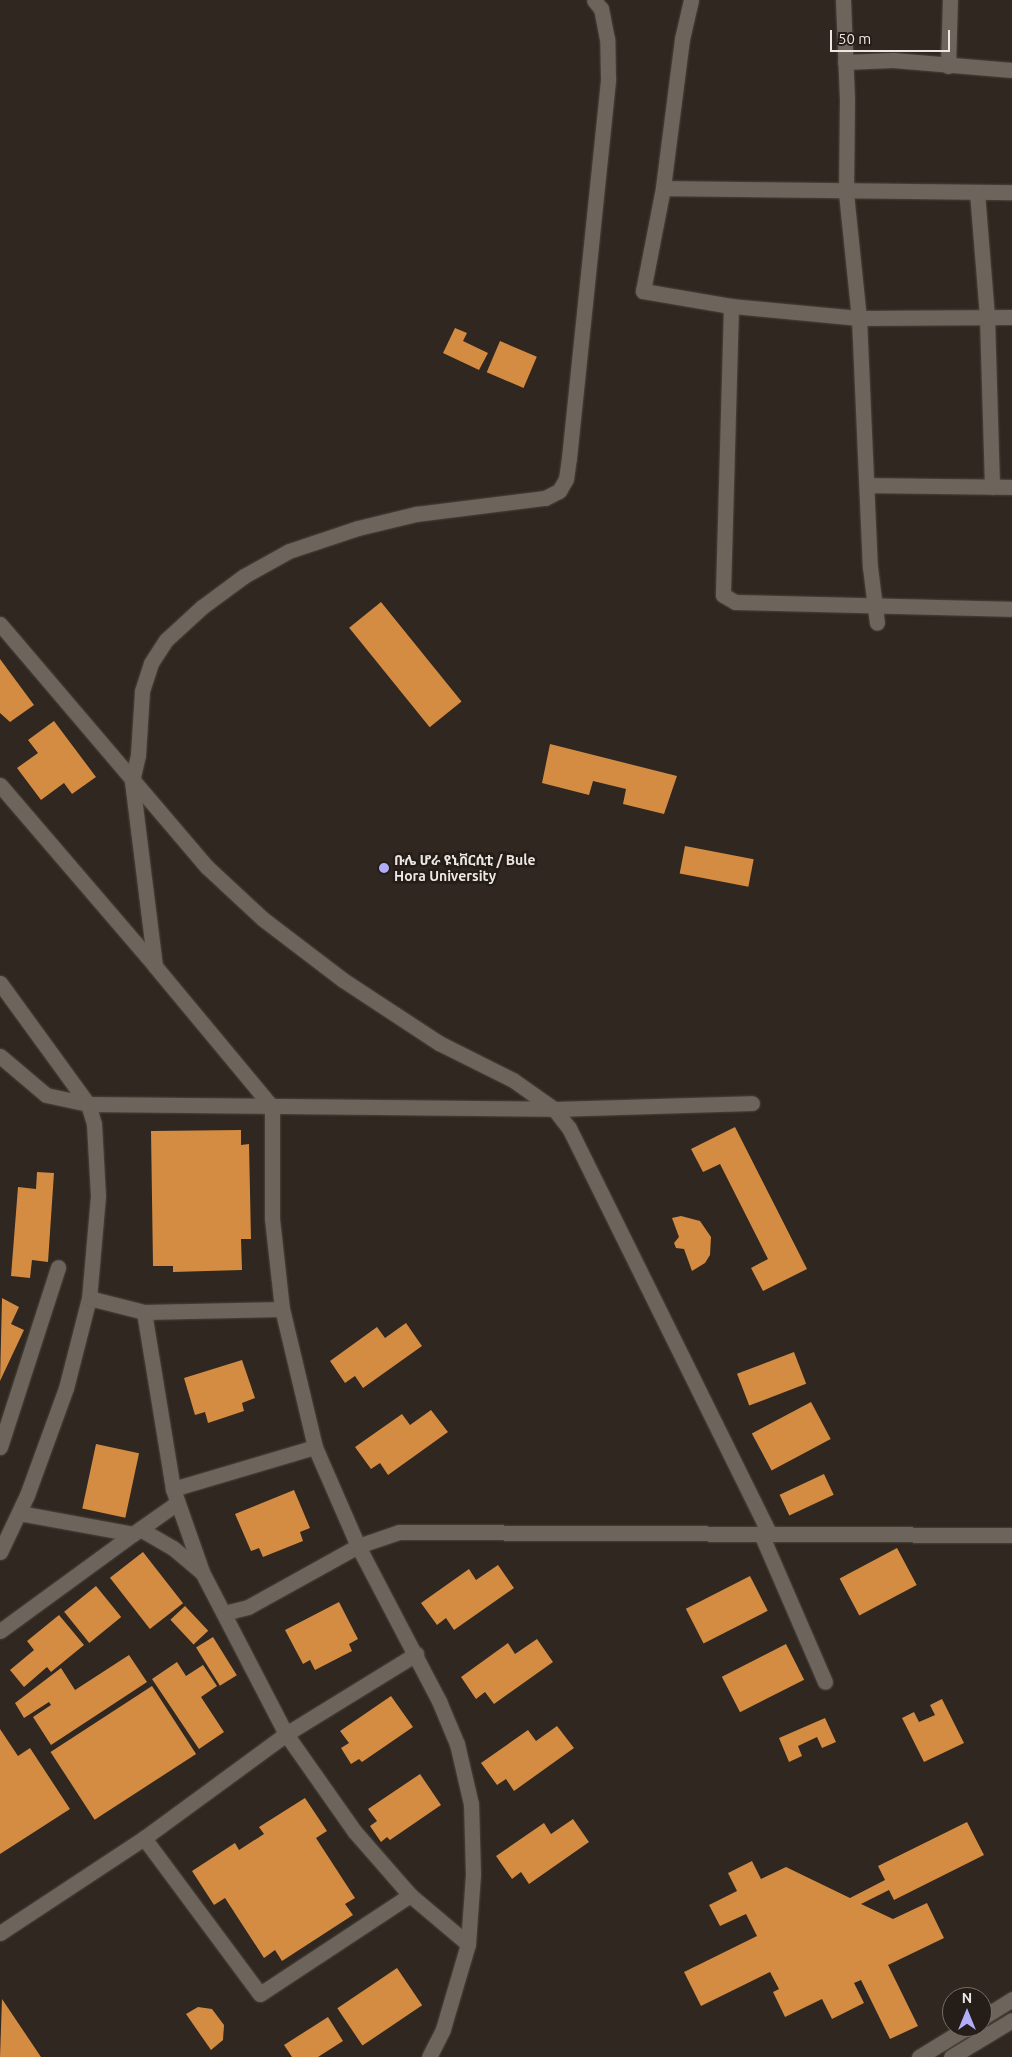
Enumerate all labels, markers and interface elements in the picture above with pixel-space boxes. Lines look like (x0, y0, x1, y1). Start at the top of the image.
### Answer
scale bar (832, 20, 952, 52)
text: 50 m (838, 30, 871, 47)
place label: ቡሌ ሆራ ዩኒቨርሲቲ / Bule Hora University (394, 852, 536, 884)
marker: ቡሌ ሆራ ዩኒቨርሲቲ / Bule Hora University (378, 862, 390, 874)
north arrow (942, 1987, 992, 2037)
text: N (962, 1990, 972, 2006)

